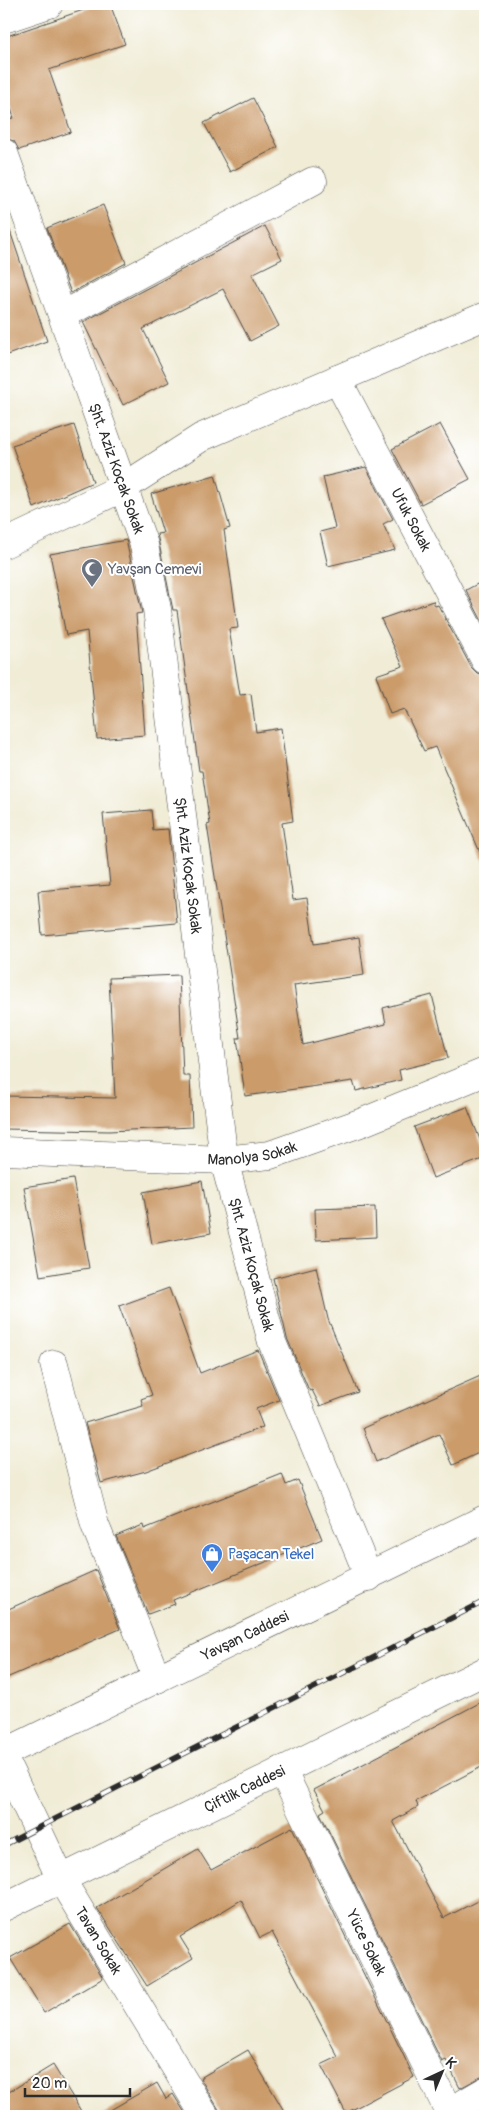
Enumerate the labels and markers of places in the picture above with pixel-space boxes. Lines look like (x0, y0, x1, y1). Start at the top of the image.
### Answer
mosque icon: Yavşan Cemevi (80, 557, 104, 588)
place label: Yavşan Cemevi (107, 560, 202, 579)
shop icon: Paşacan Tekel (200, 1542, 224, 1573)
place label: Paşacan Tekel (228, 1545, 314, 1564)

